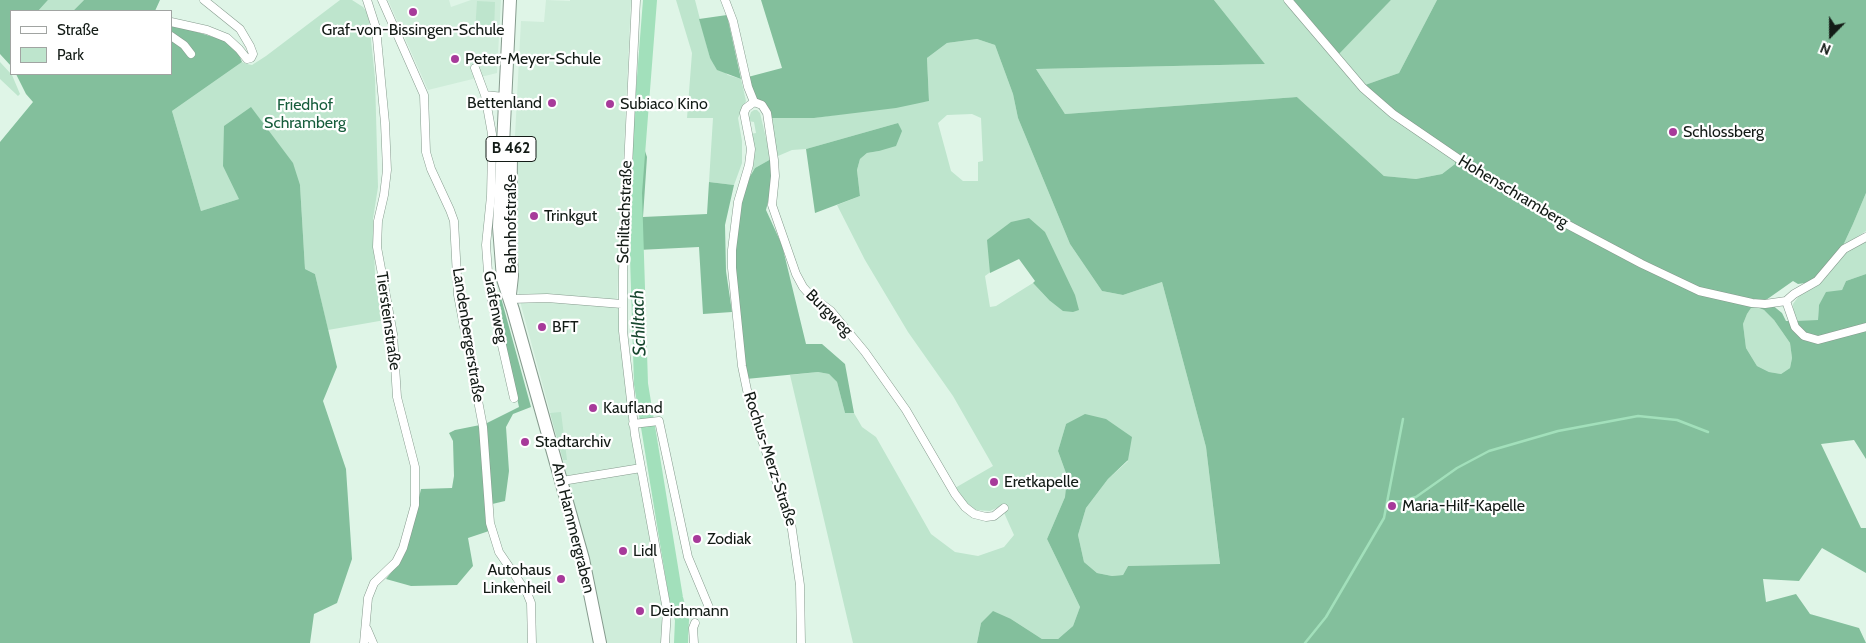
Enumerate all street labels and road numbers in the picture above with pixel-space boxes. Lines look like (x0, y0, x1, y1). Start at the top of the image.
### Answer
road number: B 462 (486, 136, 536, 162)
street label: Hohenschramberg (1455, 152, 1571, 232)
street label: Schiltachstraße (614, 160, 636, 264)
street label: Bahnhofstraße (501, 174, 521, 274)
street label: Landenbergerstraße (448, 266, 488, 404)
street label: Grafenweg (479, 269, 511, 345)
street label: Tiersteinstraße (372, 270, 404, 372)
street label: Burgweg (802, 286, 856, 340)
street label: Rochus-Merz-Straße (739, 389, 801, 529)
street label: Am Hammergraben (547, 461, 599, 595)

